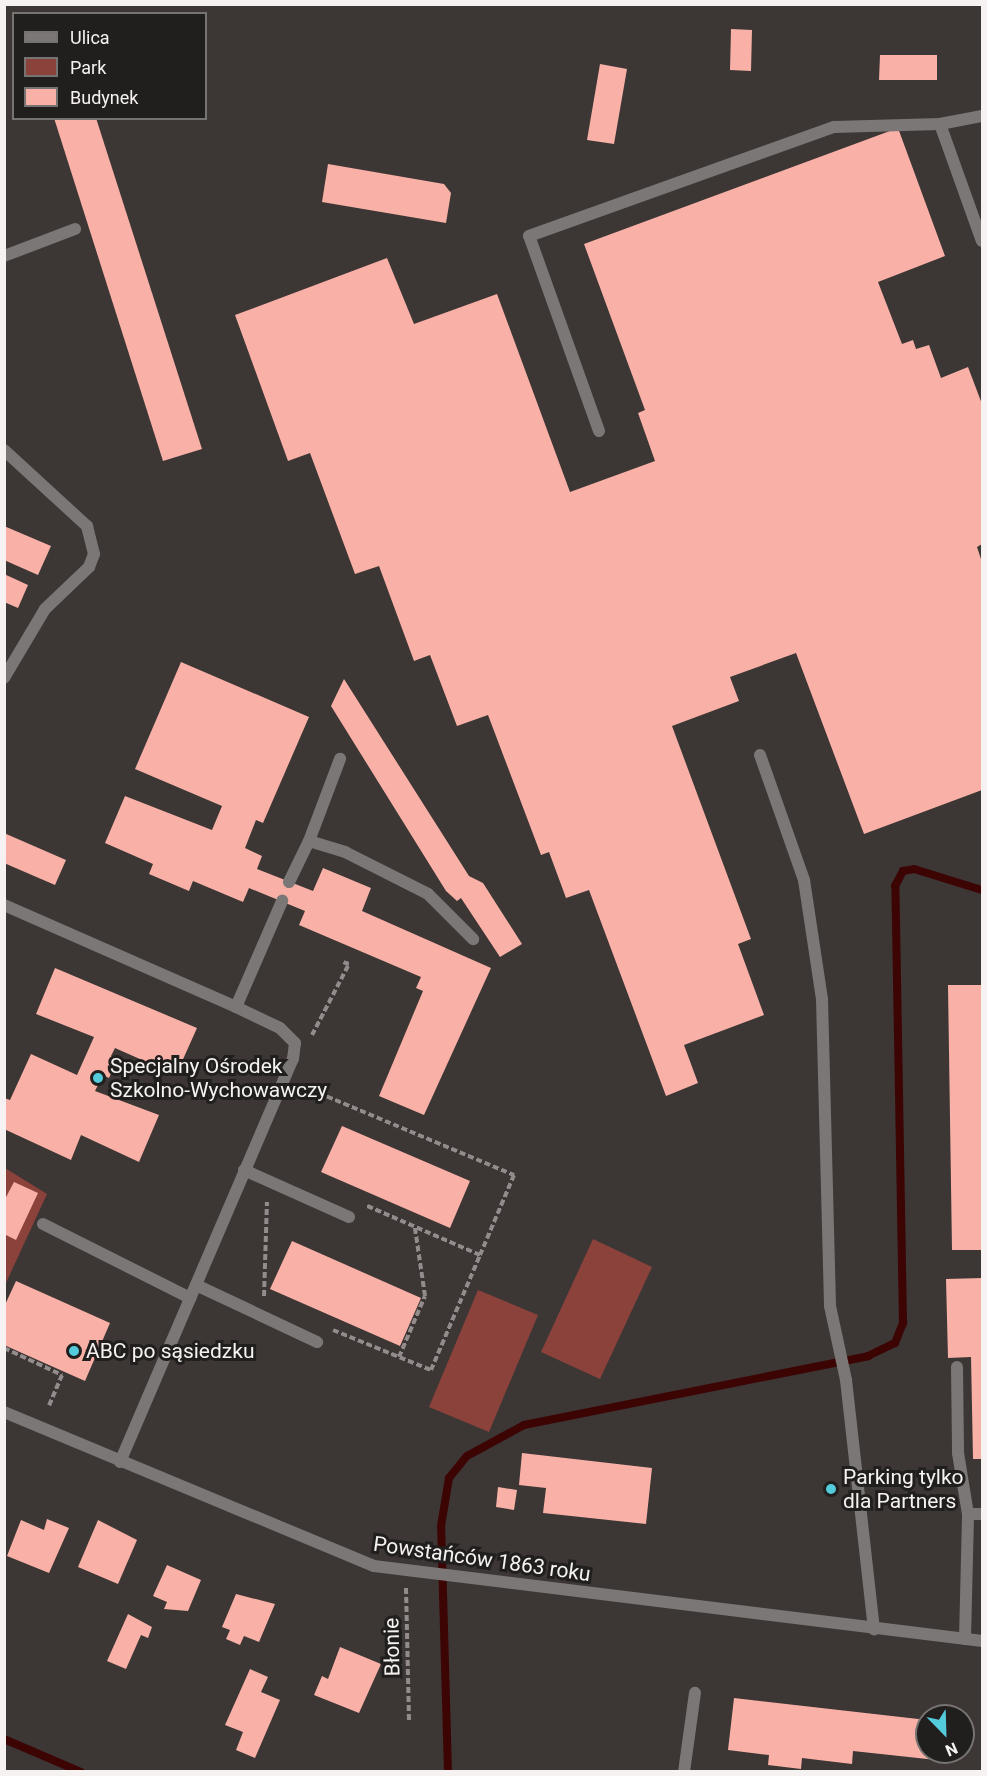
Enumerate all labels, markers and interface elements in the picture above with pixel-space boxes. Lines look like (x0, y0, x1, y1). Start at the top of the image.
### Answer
legend (12, 12, 207, 120)
text: Ulica (70, 27, 110, 48)
text: Park (70, 57, 106, 78)
text: Budynek (70, 87, 138, 108)
place label: Specjalny Ośrodek Szkolno-Wychowawczy (110, 1053, 327, 1103)
marker: Specjalny Ośrodek Szkolno-Wychowawczy (91, 1071, 105, 1085)
place label: ABC po sąsiedzku (86, 1338, 254, 1364)
marker: ABC po sąsiedzku (67, 1344, 81, 1358)
place label: Parking tylko dla Partners (843, 1464, 964, 1514)
marker: Parking tylko dla Partners (824, 1482, 838, 1496)
street label: Powstańców 1863 roku (372, 1531, 592, 1587)
street label: Błonie (379, 1617, 405, 1677)
north arrow (915, 1704, 975, 1764)
text: N (943, 1738, 960, 1760)

